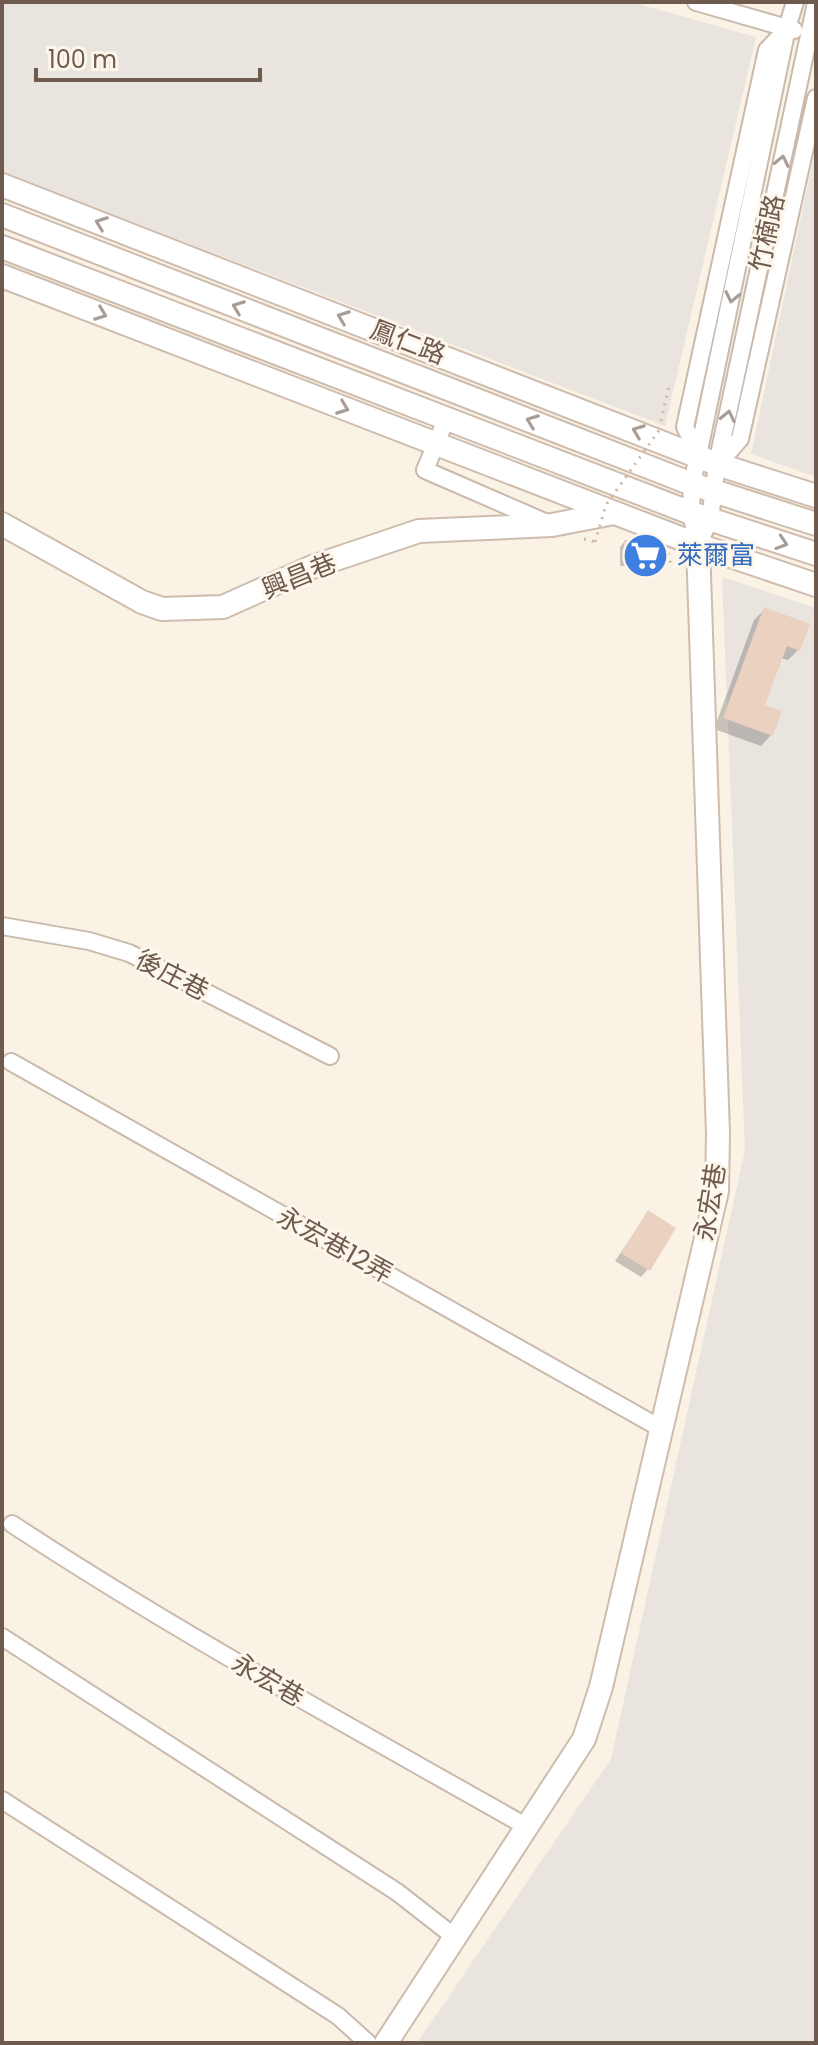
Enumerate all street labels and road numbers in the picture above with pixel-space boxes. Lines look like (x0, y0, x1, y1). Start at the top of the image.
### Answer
street label: 竹楠路 (741, 191, 793, 275)
street label: 鳳仁路 (365, 311, 451, 373)
street label: 興昌巷 (256, 545, 342, 607)
street label: 後庄巷 (129, 941, 215, 1009)
street label: 永宏巷 (686, 1161, 734, 1243)
street label: 永宏巷12弄 (271, 1198, 399, 1292)
street label: 永宏巷 (225, 1645, 311, 1715)

